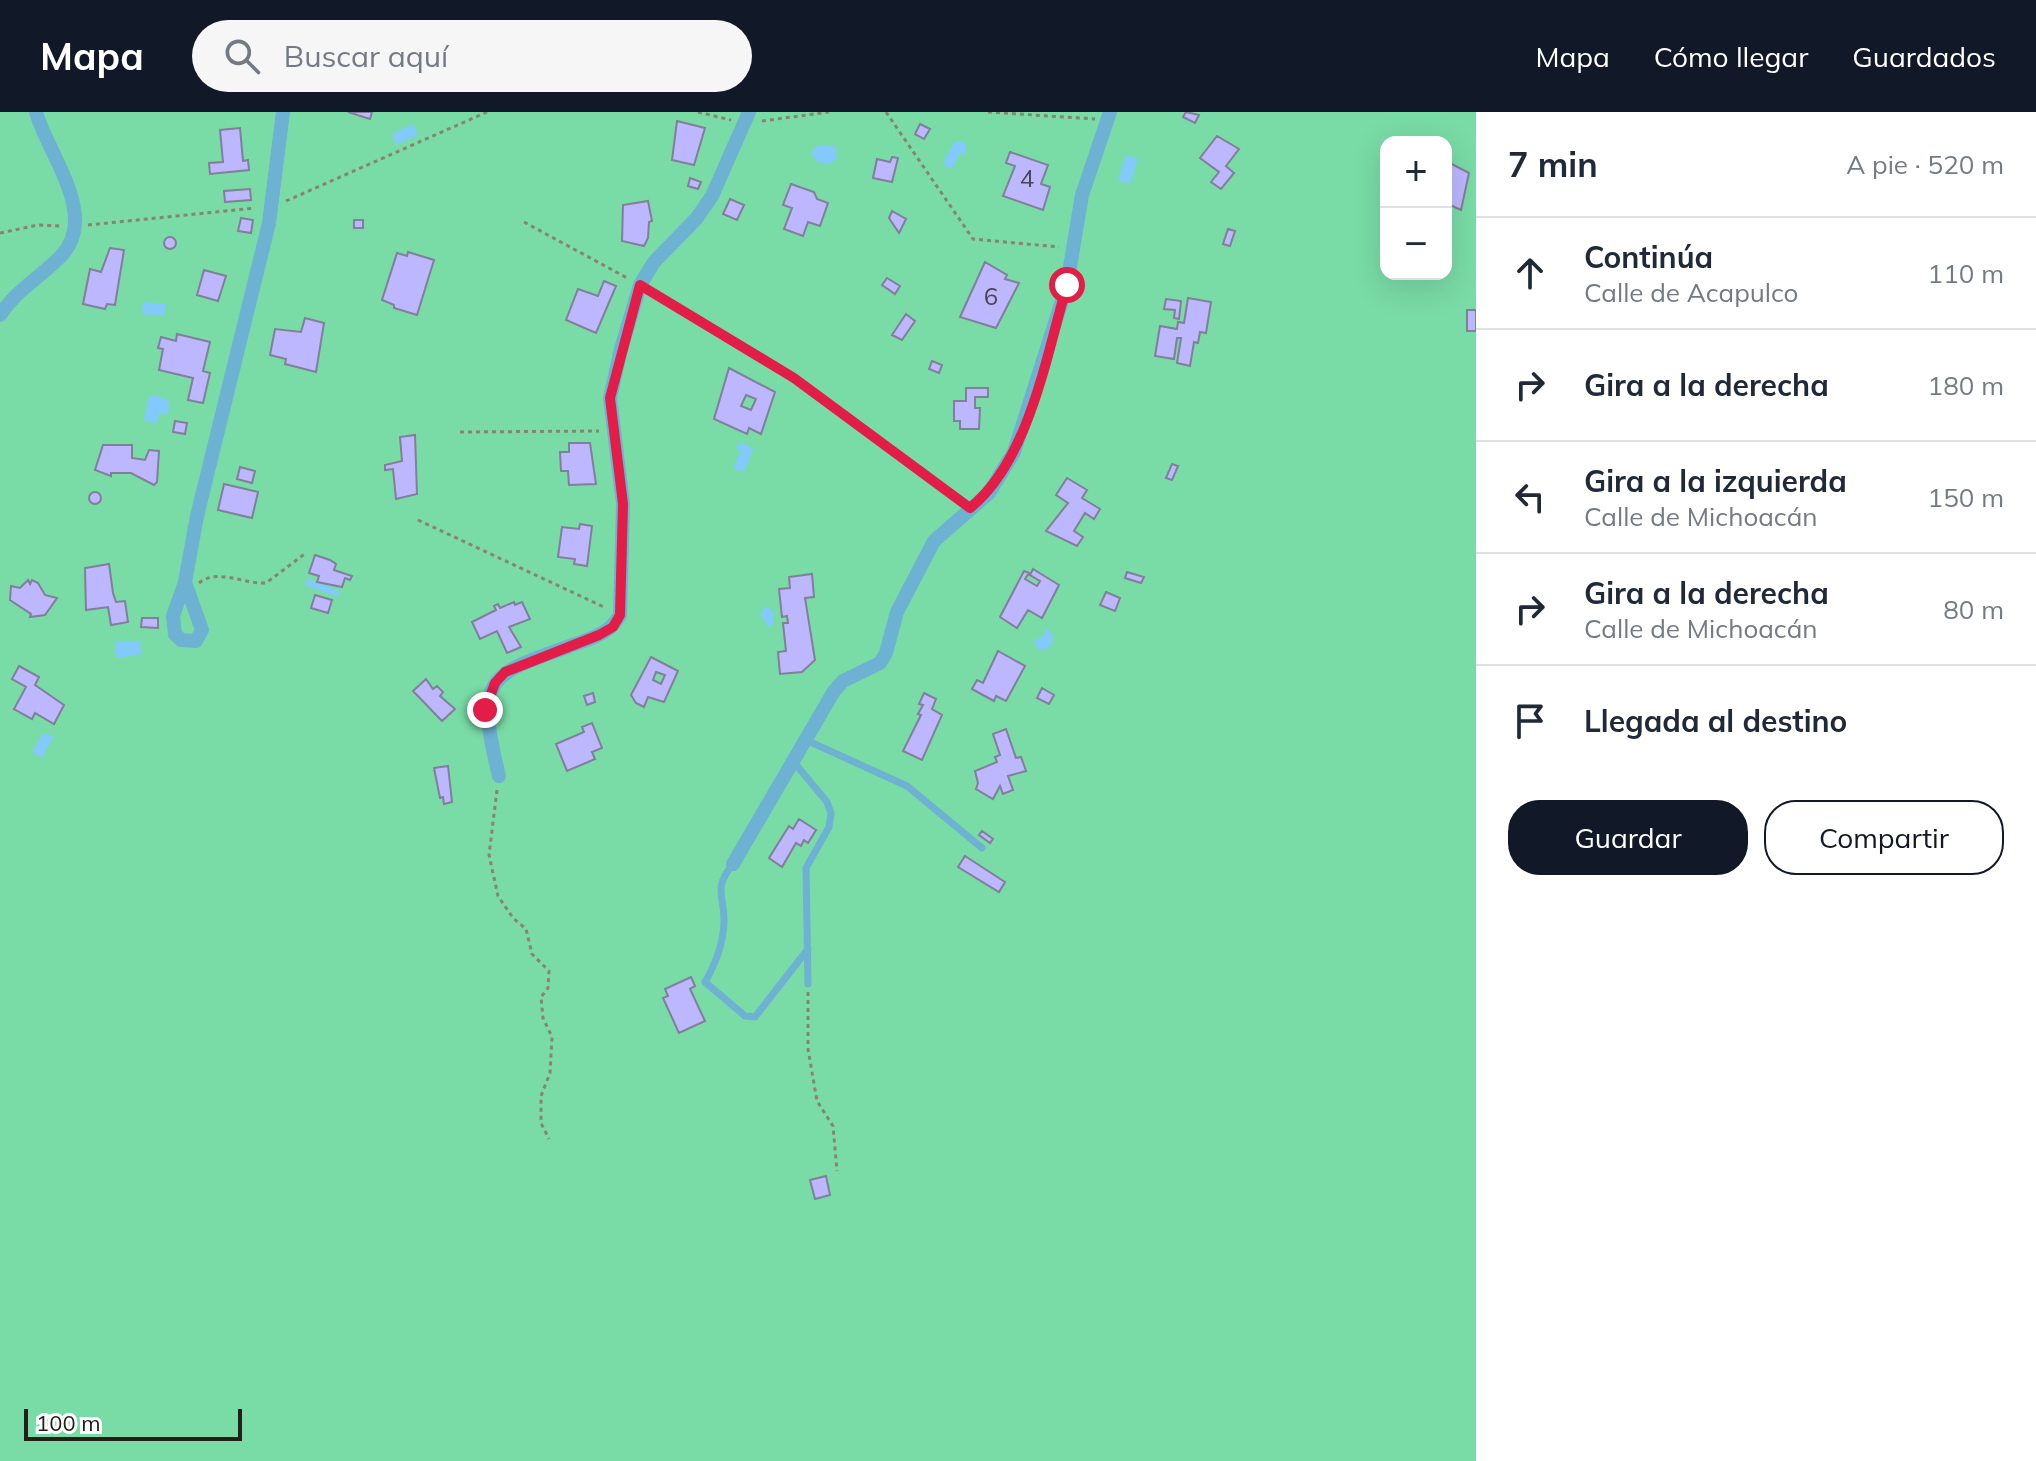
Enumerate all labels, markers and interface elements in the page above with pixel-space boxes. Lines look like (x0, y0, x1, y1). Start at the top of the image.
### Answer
search box (192, 20, 752, 92)
text: Mapa (40, 32, 144, 80)
icon: search (220, 34, 264, 78)
text: Buscar aquí (284, 37, 448, 75)
text: Mapa (1535, 39, 1610, 74)
text: Cómo llegar (1654, 39, 1808, 74)
text: Guardados (1852, 39, 1996, 74)
map controls (1380, 136, 1452, 280)
button: + (1380, 136, 1452, 208)
text: 7 min (1508, 143, 1598, 186)
text: A pie · 520 m (1846, 148, 2004, 181)
house number: 4 (1020, 163, 1034, 193)
button: − (1380, 208, 1452, 280)
text: Continúa (1584, 238, 1713, 276)
icon: ahead (1508, 251, 1552, 295)
text: 110 m (1928, 257, 2004, 290)
route start (1049, 267, 1085, 303)
text: Calle de Acapulco (1584, 276, 1798, 309)
house number: 6 (984, 281, 998, 311)
icon: right (1508, 363, 1552, 407)
text: Gira a la derecha (1584, 366, 1829, 404)
text: 180 m (1928, 369, 2004, 402)
text: Gira a la izquierda (1584, 462, 1847, 500)
icon: left (1508, 475, 1552, 519)
text: 150 m (1928, 481, 2004, 514)
text: Calle de Michoacán (1584, 500, 1818, 533)
text: Gira a la derecha (1584, 574, 1829, 612)
icon: right (1508, 587, 1552, 631)
text: 80 m (1943, 593, 2004, 626)
text: Calle de Michoacán (1584, 612, 1818, 645)
route end (467, 692, 503, 728)
icon: arrive (1508, 699, 1552, 743)
text: Llegada al destino (1584, 702, 1847, 740)
button: Guardar (1508, 800, 1748, 875)
button: Compartir (1764, 800, 2004, 875)
scale bar (24, 1405, 242, 1441)
text: 100 m (36, 1409, 101, 1437)

